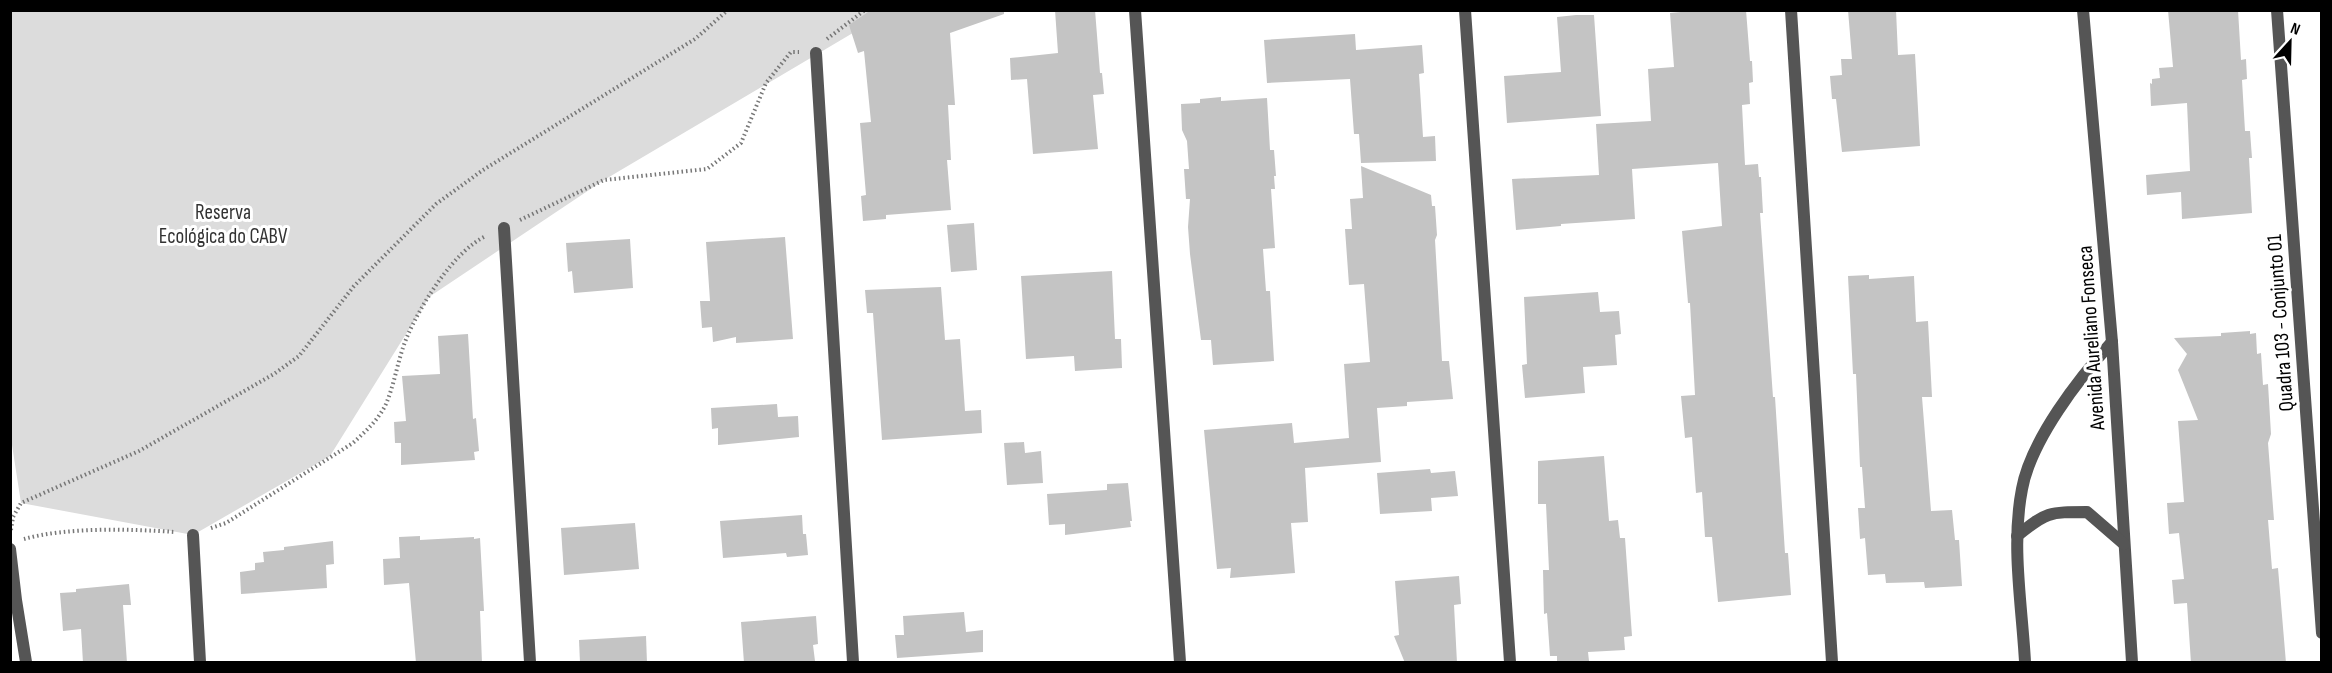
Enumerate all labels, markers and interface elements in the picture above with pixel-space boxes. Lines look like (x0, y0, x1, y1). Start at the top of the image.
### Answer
north arrow (2260, 12, 2320, 72)
text: N (2288, 19, 2303, 40)
park label: Reserva Ecológica do CABV (159, 200, 288, 249)
street label: Quadra 103 - Conjunto 01 (2262, 233, 2299, 412)
street label: Avenida Aureliano Fonseca (2073, 245, 2110, 432)

